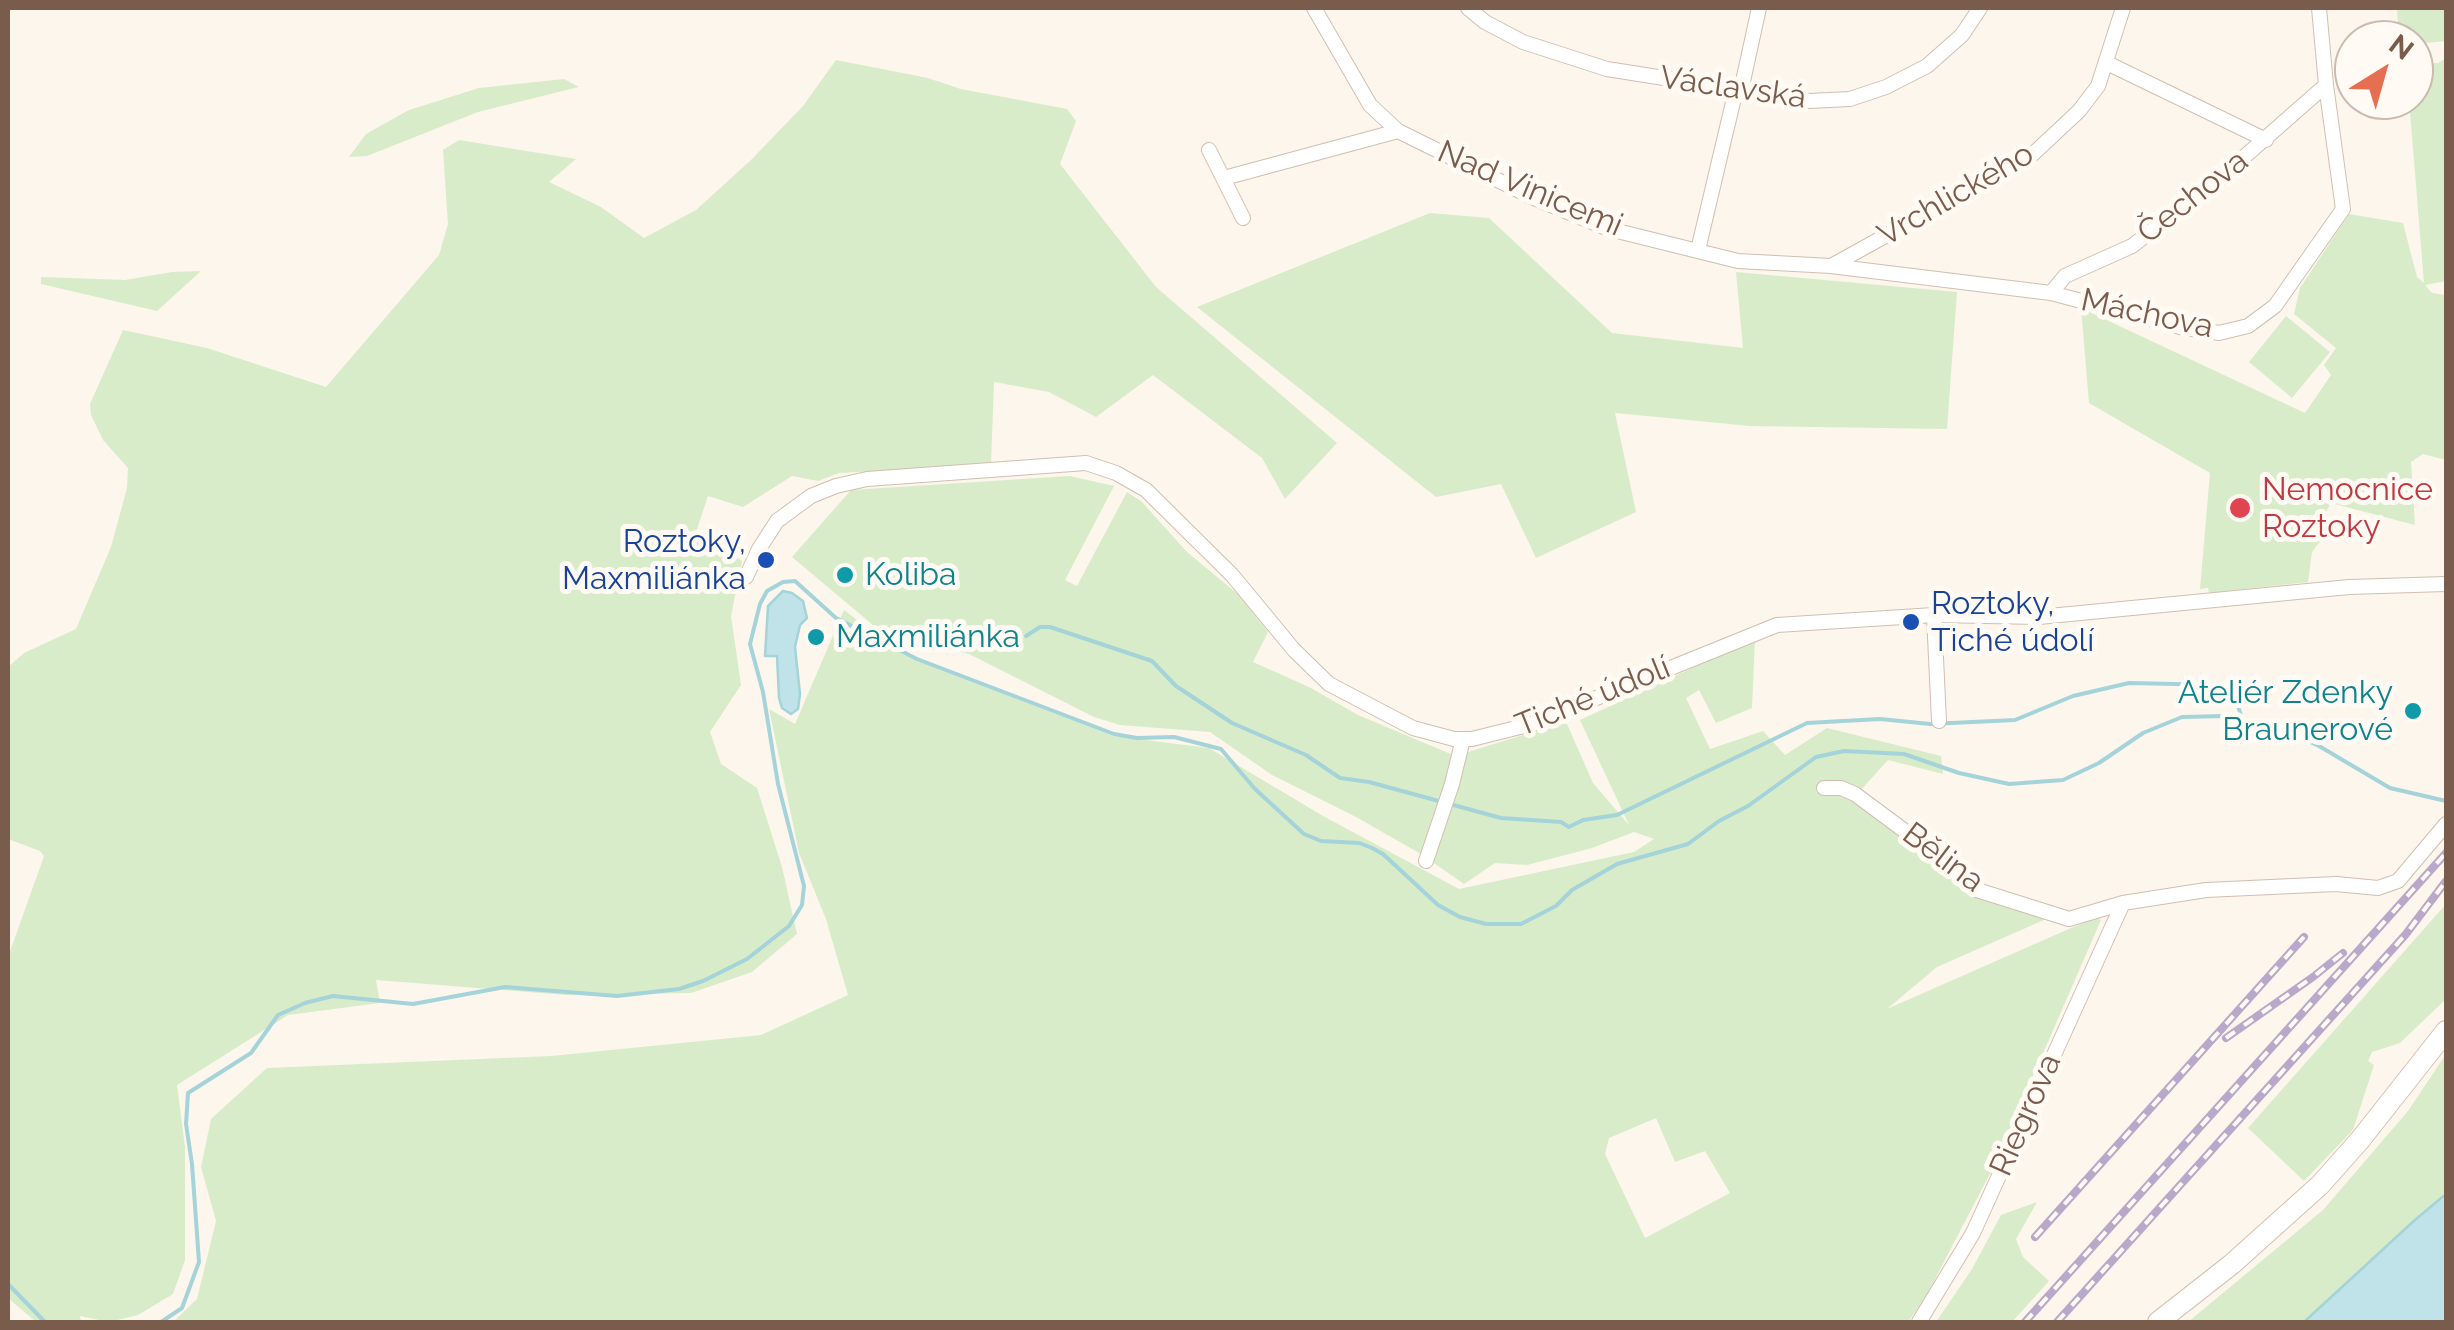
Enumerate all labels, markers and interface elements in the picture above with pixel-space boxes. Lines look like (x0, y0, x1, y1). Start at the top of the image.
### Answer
north arrow (2334, 20, 2434, 120)
text: N (2383, 28, 2420, 67)
street label: Václavská (1657, 59, 1809, 117)
street label: Nad Vinicemi (1432, 133, 1628, 245)
street label: Vrchlického (1871, 135, 2041, 255)
street label: Čechova (2130, 142, 2256, 252)
street label: Máchova (2077, 281, 2217, 347)
place label: Nemocnice Roztoky (2262, 471, 2433, 546)
marker: Nemocnice Roztoky (2227, 495, 2253, 521)
place label: Roztoky, Maxmiliánka (562, 523, 746, 598)
marker: Roztoky, Maxmiliánka (755, 549, 777, 571)
place label: Koliba (865, 556, 956, 594)
marker: Koliba (834, 564, 856, 586)
place label: Roztoky, Tiché údolí (1931, 585, 2094, 660)
marker: Roztoky, Tiché údolí (1900, 611, 1922, 633)
place label: Maxmiliánka (836, 618, 1020, 656)
marker: Maxmiliánka (805, 626, 827, 648)
street label: Tiché údolí (1510, 649, 1676, 745)
place label: Ateliér Zdenky Braunerové (2178, 674, 2393, 749)
marker: Ateliér Zdenky Braunerové (2402, 700, 2424, 722)
street label: Bělina (1895, 815, 1991, 901)
street label: Riegrova (1982, 1048, 2070, 1182)

